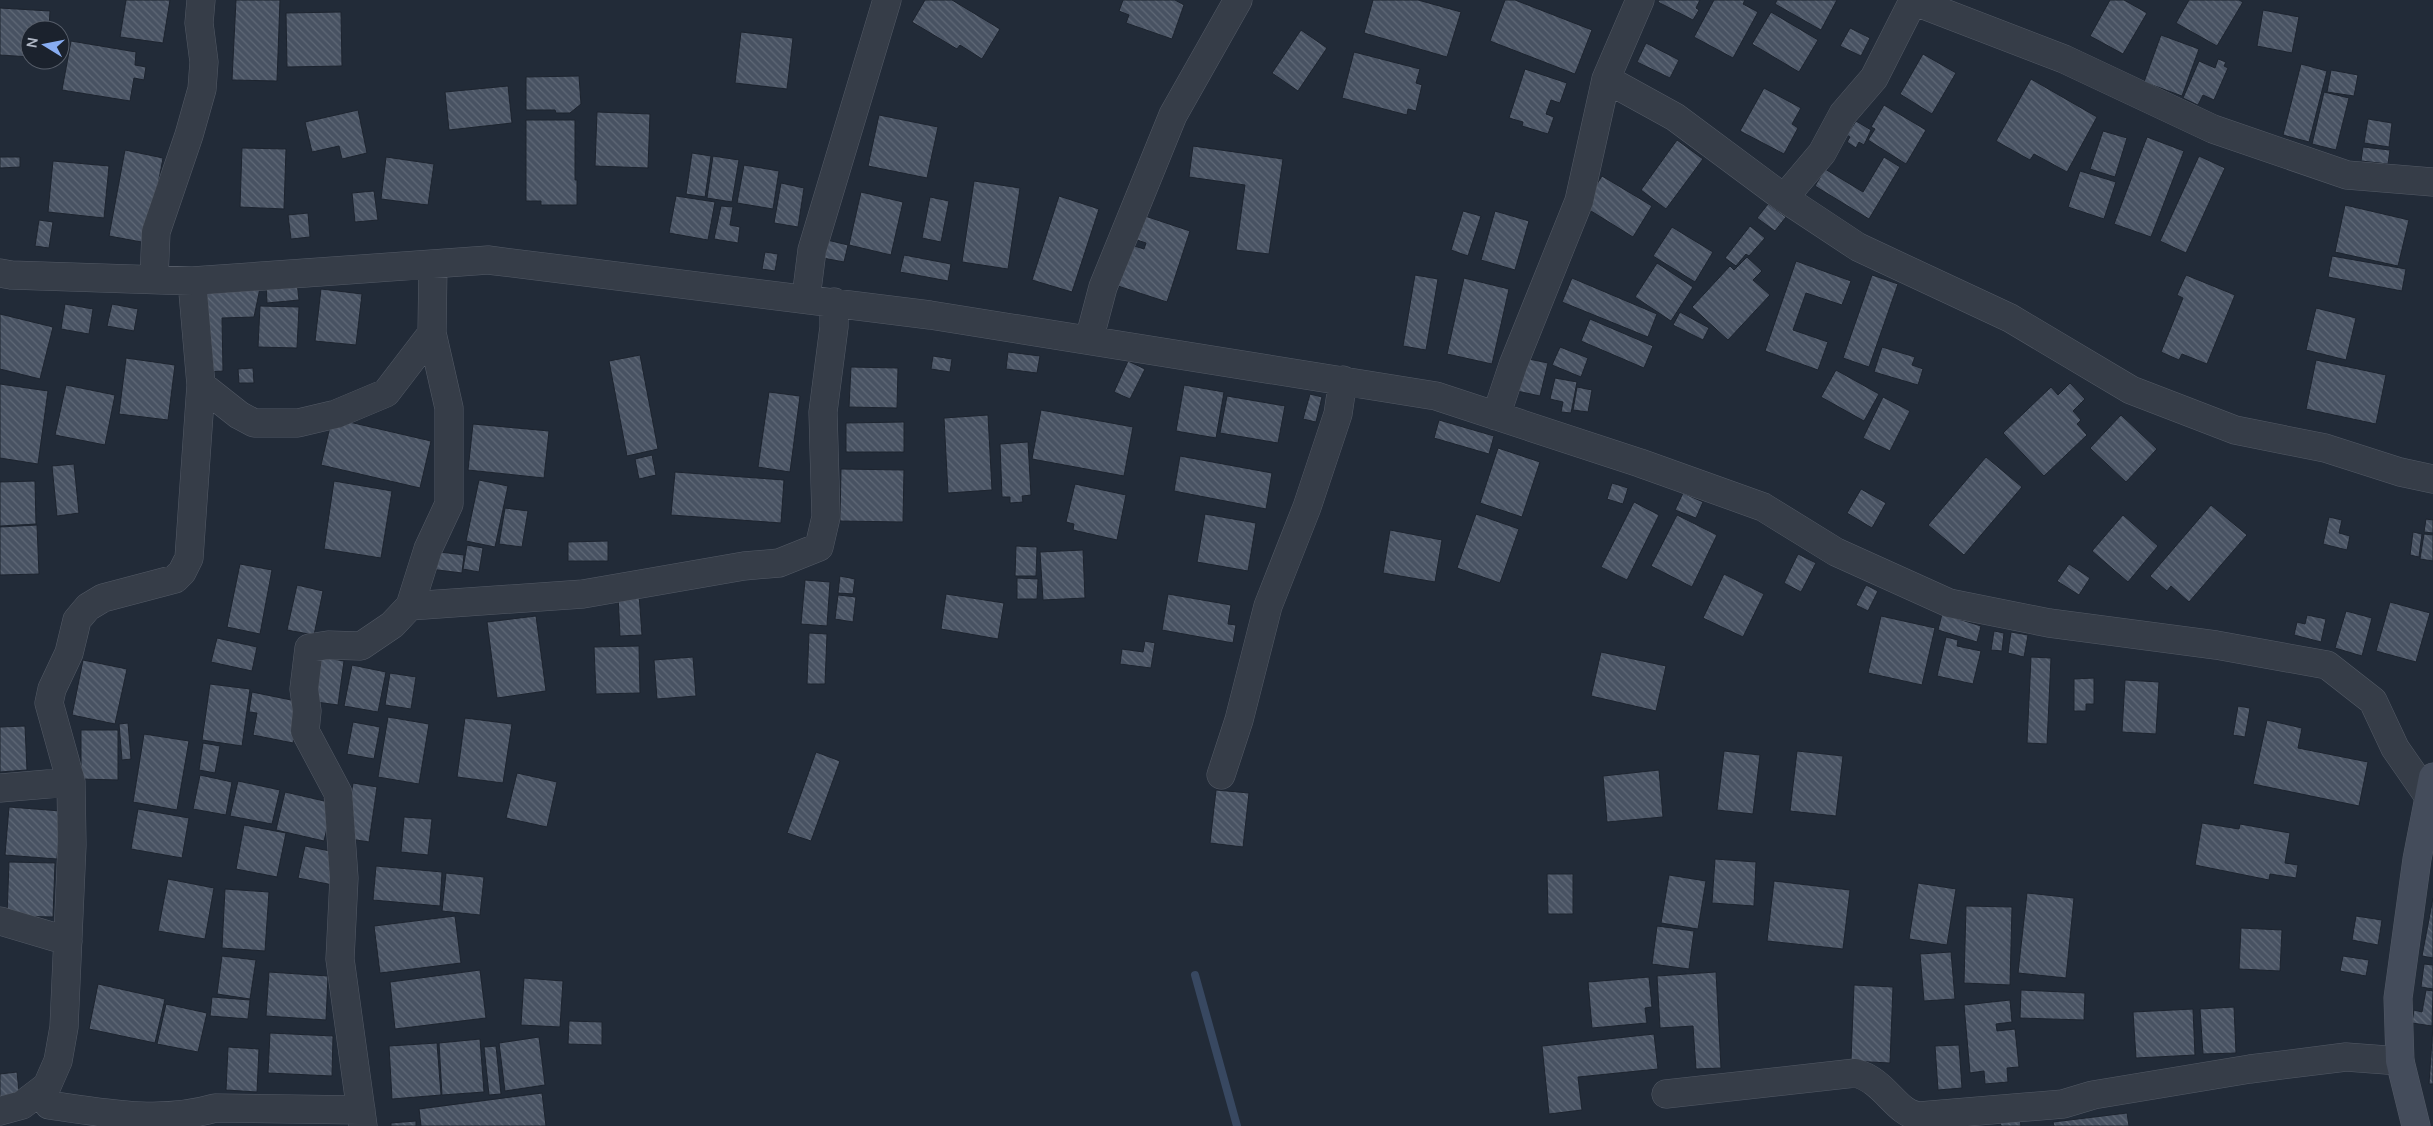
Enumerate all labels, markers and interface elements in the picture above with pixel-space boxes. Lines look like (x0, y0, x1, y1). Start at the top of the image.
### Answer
north arrow (20, 20, 70, 70)
text: N (21, 36, 42, 49)

